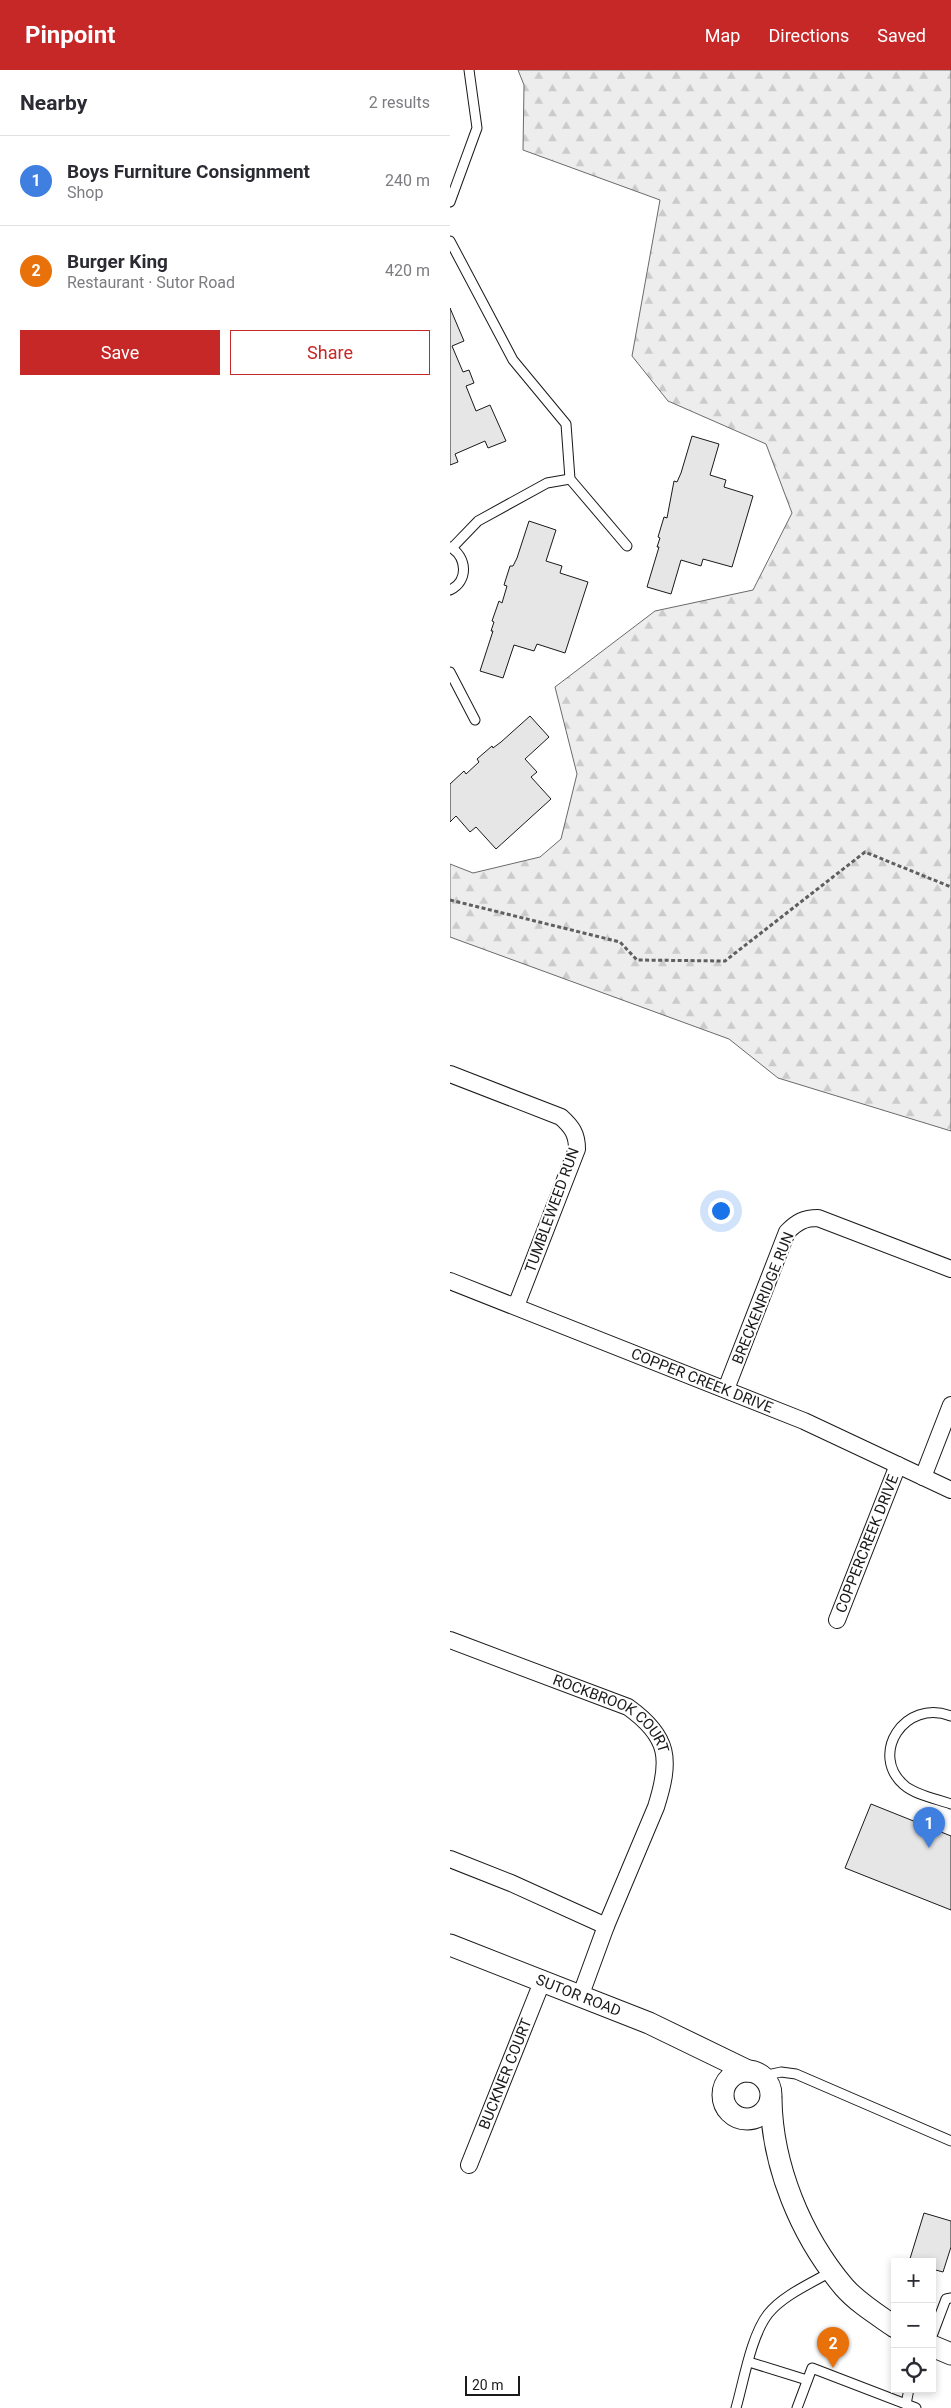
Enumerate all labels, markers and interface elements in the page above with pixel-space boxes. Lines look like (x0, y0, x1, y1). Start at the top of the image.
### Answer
text: Pinpoint (25, 21, 115, 49)
text: Map (705, 25, 740, 46)
text: Directions (768, 25, 849, 46)
text: Saved (877, 25, 926, 46)
text: Nearby (20, 91, 87, 115)
text: 2 results (369, 93, 430, 112)
text: Boys Furniture Consignment (67, 160, 310, 183)
text: 1 (31, 171, 41, 190)
text: 240 m (385, 171, 430, 190)
text: Shop (67, 183, 103, 202)
text: Burger King (67, 250, 168, 273)
text: 2 (31, 261, 41, 280)
text: 420 m (385, 261, 430, 280)
text: Restaurant · Sutor Road (67, 273, 235, 292)
button: Save (20, 330, 220, 375)
button: Share (230, 330, 430, 375)
street label: TUMBLEWEED RUN (521, 1145, 583, 1275)
your location (708, 1198, 734, 1224)
street label: BRECKENRIDGE RUN (728, 1229, 798, 1367)
street label: COPPER CREEK DRIVE (628, 1345, 776, 1417)
street label: COPPERCREEK DRIVE (832, 1471, 903, 1616)
street label: ROCKBROOK COURT (550, 1671, 673, 1755)
pin: 1 (913, 1807, 945, 1848)
street label: SUTOR ROAD (533, 1971, 624, 2020)
street label: BUCKNER COURT (475, 2016, 536, 2132)
map controls (891, 2258, 936, 2393)
button: + (891, 2258, 936, 2303)
button: − (891, 2303, 936, 2348)
pin: 2 (817, 2327, 849, 2368)
button: locate (891, 2348, 936, 2393)
scale bar (465, 2373, 520, 2396)
text: 20 m (472, 2377, 504, 2393)

